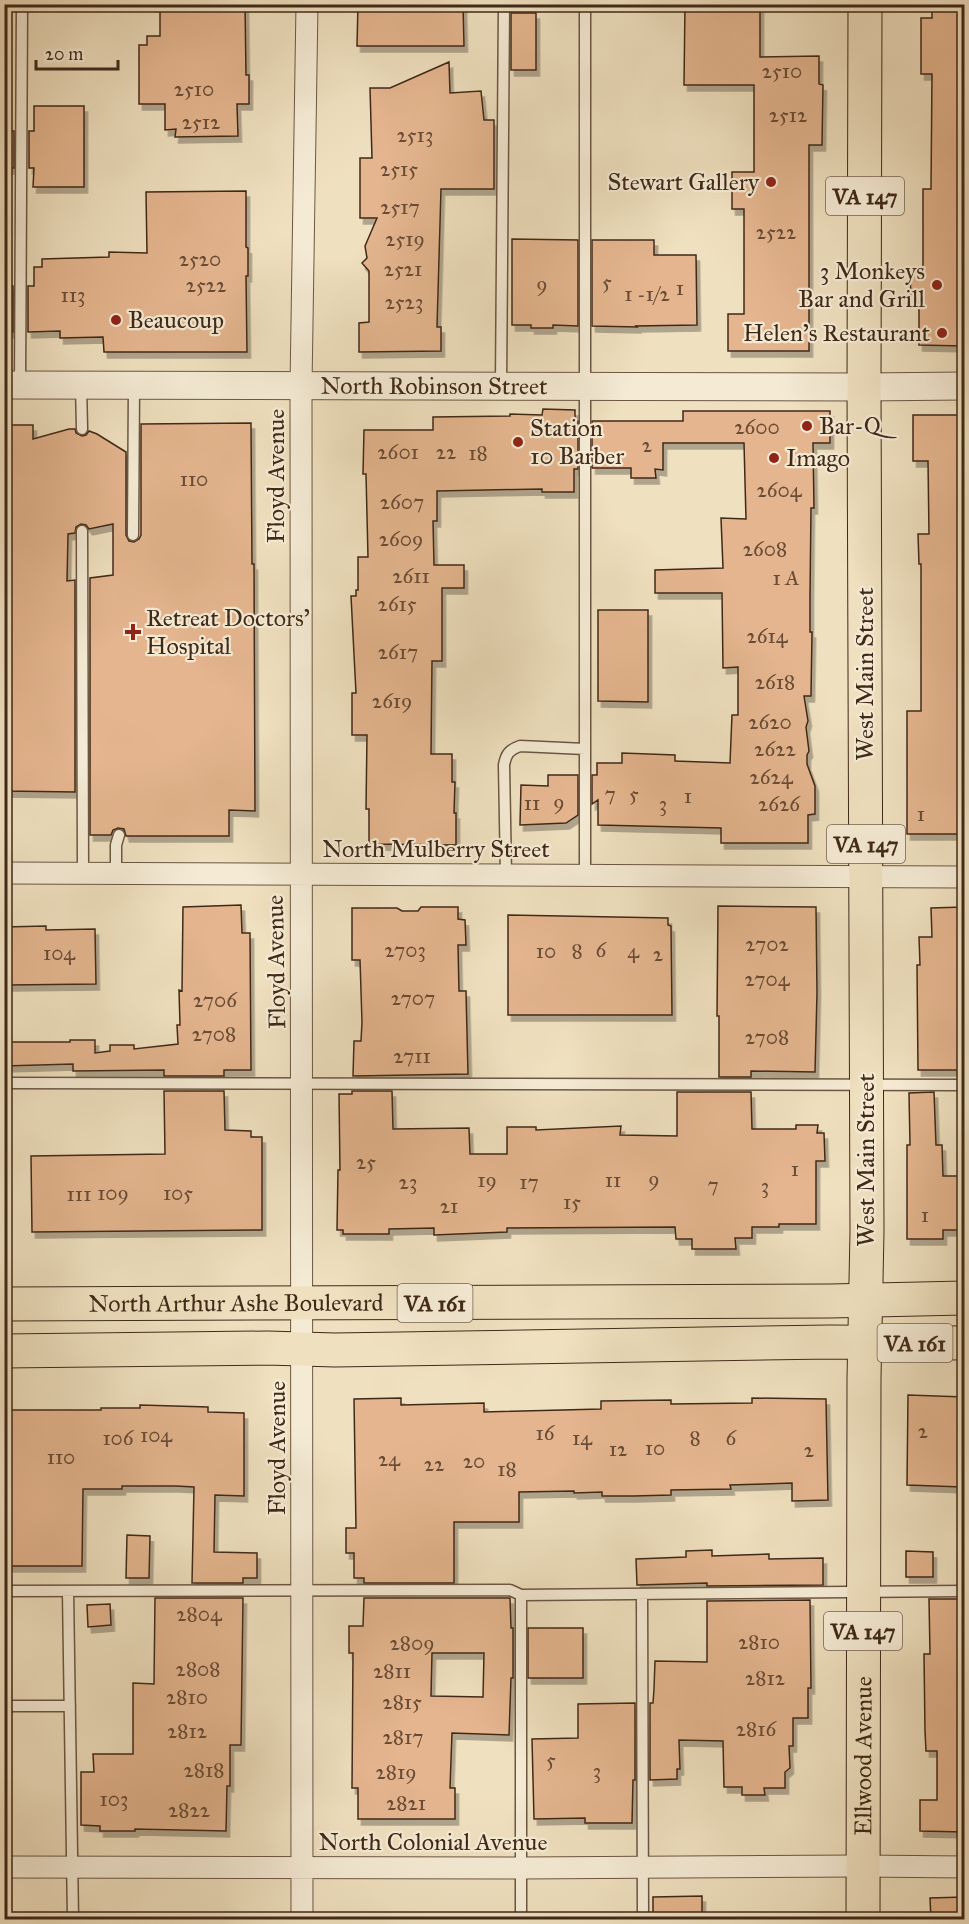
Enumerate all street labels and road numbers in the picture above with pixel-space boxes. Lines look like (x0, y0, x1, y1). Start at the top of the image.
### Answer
road number: VA 147 (826, 177, 904, 215)
street label: North Robinson Street (320, 371, 548, 401)
street label: Floyd Avenue (261, 409, 291, 543)
street label: West Main Street (850, 587, 880, 761)
road number: VA 147 (827, 825, 905, 863)
street label: North Mulberry Street (322, 834, 550, 864)
street label: Floyd Avenue (260, 895, 292, 1029)
street label: West Main Street (851, 1073, 881, 1247)
road number: VA 161 (398, 1284, 472, 1322)
street label: North Arthur Ashe Boulevard (88, 1288, 384, 1319)
road number: VA 161 (878, 1324, 952, 1362)
street label: Floyd Avenue (262, 1381, 292, 1515)
road number: VA 147 (824, 1612, 902, 1650)
street label: Ellwood Avenue (848, 1676, 878, 1836)
street label: North Colonial Avenue (319, 1827, 547, 1857)

